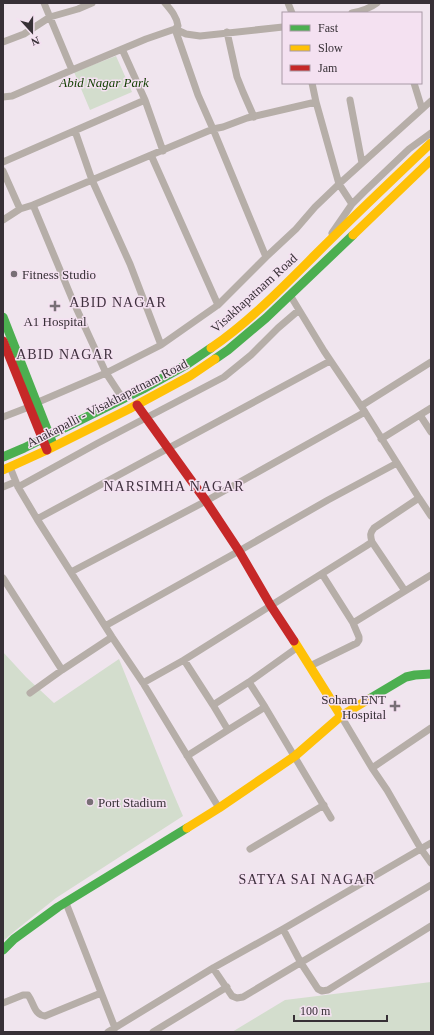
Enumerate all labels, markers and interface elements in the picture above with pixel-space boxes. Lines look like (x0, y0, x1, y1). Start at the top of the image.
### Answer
north arrow (12, 12, 52, 52)
legend (282, 12, 422, 84)
text: Fast (318, 21, 339, 35)
text: N (30, 34, 41, 48)
text: Slow (318, 41, 343, 55)
text: Jam (318, 61, 338, 75)
park label: Abid Nagar Park (58, 75, 149, 90)
street label: Visakhapatnam Road (208, 250, 301, 336)
place label: Fitness Studio (22, 267, 96, 282)
marker: Fitness Studio (9, 269, 19, 279)
district label: ABID NAGAR (69, 295, 167, 310)
marker: A1 Hospital (49, 300, 61, 312)
place label: A1 Hospital (23, 314, 87, 329)
district label: ABID NAGAR (16, 347, 114, 362)
street label: Anakapalli - Visakhapatnam Road (24, 356, 190, 450)
district label: NARSIMHA NAGAR (103, 479, 245, 494)
place label: Soham ENT Hospital (321, 692, 386, 722)
marker: Soham ENT Hospital (389, 700, 401, 712)
place label: Port Stadium (98, 795, 166, 810)
marker: Port Stadium (85, 797, 95, 807)
district label: SATYA SAI NAGAR (238, 872, 376, 887)
scale bar (294, 997, 387, 1023)
text: 100 m (300, 1004, 331, 1018)

